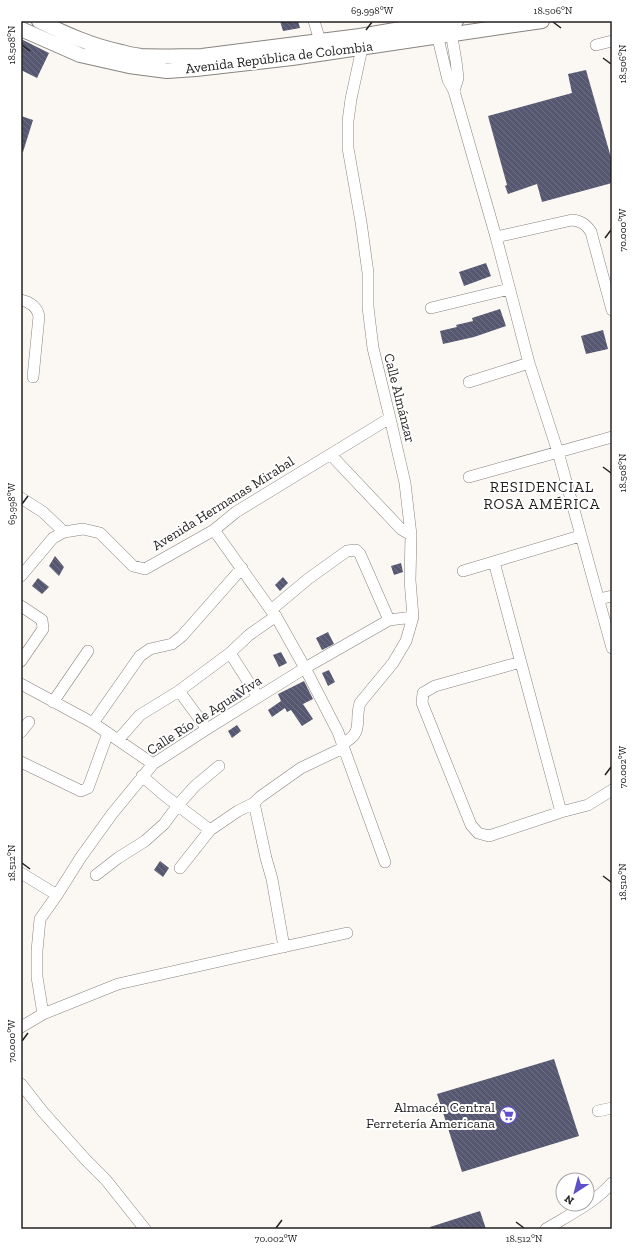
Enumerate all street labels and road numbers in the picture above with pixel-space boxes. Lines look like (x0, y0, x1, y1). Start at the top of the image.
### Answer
street label: Avenida República de Colombia (185, 38, 374, 77)
street label: Calle Almánzar (380, 352, 419, 445)
street label: Avenida Hermanas Mirabal (149, 453, 298, 554)
street label: Calle Río de Agua Viva (144, 672, 265, 759)

